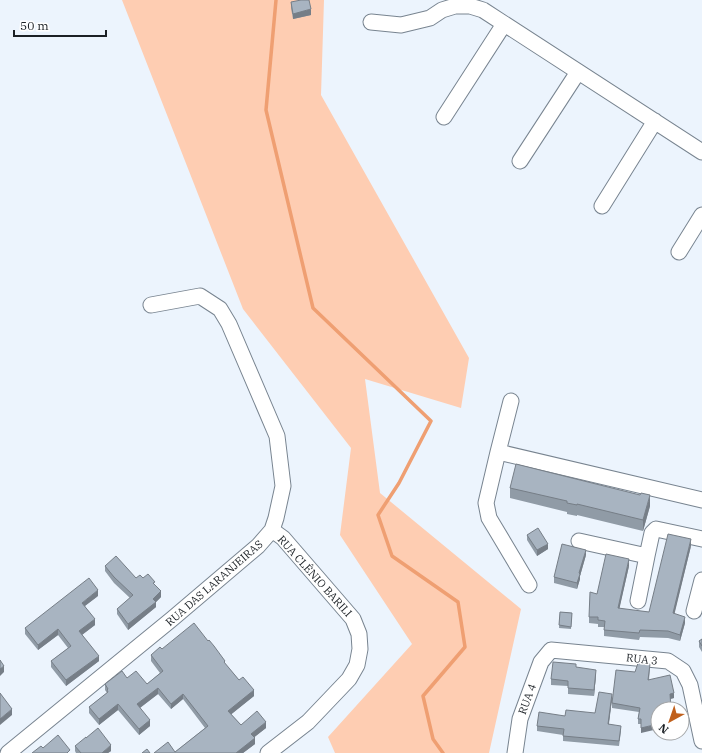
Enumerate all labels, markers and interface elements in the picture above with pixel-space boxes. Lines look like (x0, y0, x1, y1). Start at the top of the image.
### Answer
scale bar (14, 12, 106, 38)
text: 50 m (20, 18, 49, 33)
street label: RUA CLÊNIO BARILI (275, 532, 355, 620)
street label: RUA DAS LARANJEIRAS (162, 537, 266, 629)
street label: RUA 3 (625, 650, 659, 668)
street label: RUA 4 (515, 681, 539, 716)
north arrow (650, 701, 690, 741)
text: N (656, 720, 671, 737)

